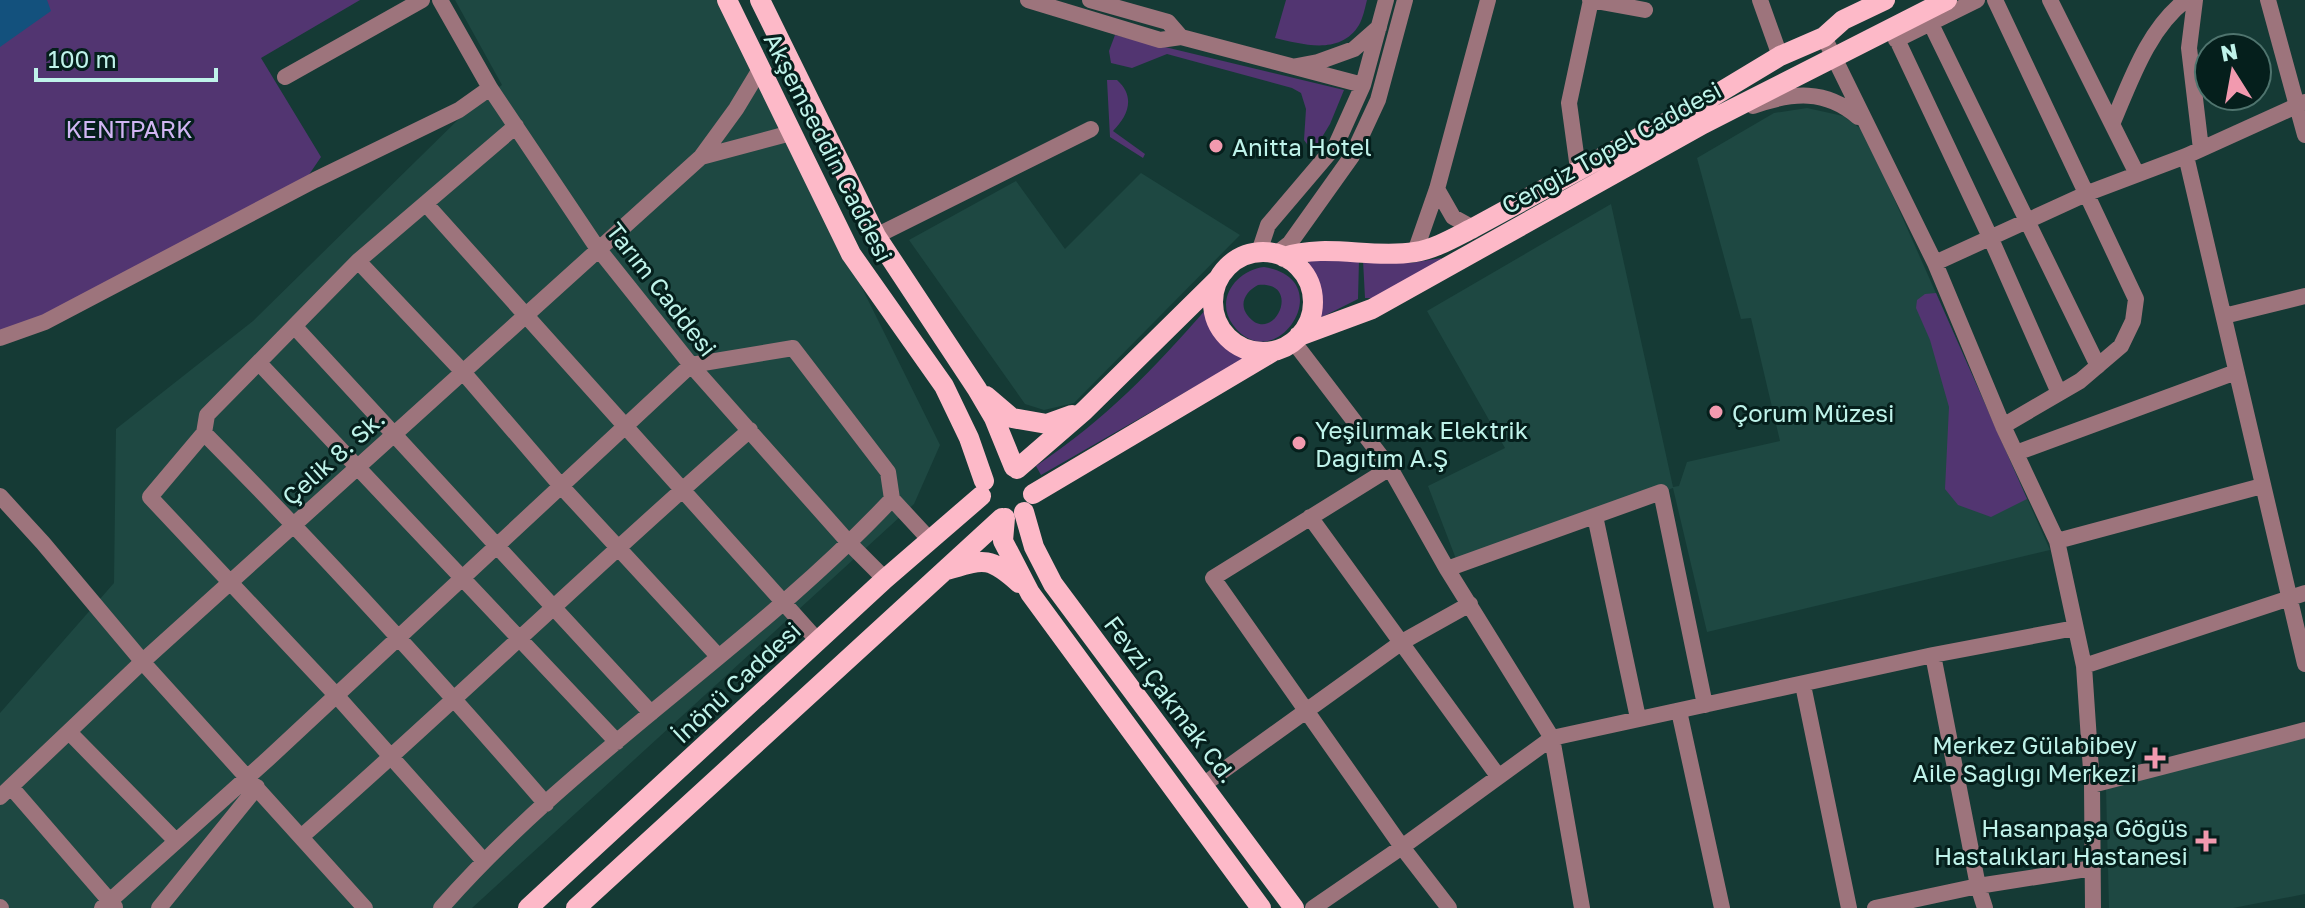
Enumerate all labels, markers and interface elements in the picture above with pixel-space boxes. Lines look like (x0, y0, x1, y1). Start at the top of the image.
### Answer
street label: Akşemseddin Caddesi (759, 28, 899, 266)
scale bar (36, 32, 216, 82)
north arrow (2193, 32, 2273, 112)
text: N (2218, 37, 2240, 67)
text: 100 m (48, 44, 117, 73)
street label: Cengiz Topel Caddesi (1496, 75, 1726, 219)
park label: KENTPARK (65, 114, 193, 143)
place label: Anitta Hotel (1232, 132, 1372, 161)
marker: Anitta Hotel (1207, 137, 1225, 155)
street label: Tarım Caddesi (601, 216, 723, 362)
place label: Çorum Müzesi (1732, 398, 1894, 427)
street label: Çelik 8. Sk. (276, 403, 390, 511)
marker: Çorum Müzesi (1707, 403, 1725, 421)
place label: Yeşilırmak Elektrik Dağıtım A.Ş (1315, 415, 1528, 472)
marker: Yeşilırmak Elektrik Dağıtım A.Ş (1290, 434, 1308, 452)
street label: Fevzi Çakmak Cd. (1099, 610, 1243, 788)
street label: İnönü Caddesi (666, 615, 806, 749)
place label: Merkez Gülabibey Aile Sağlığı Merkezi (1913, 730, 2137, 787)
marker: Merkez Gülabibey Aile Sağlığı Merkezi (2144, 747, 2166, 769)
place label: Hasanpaşa Göğüs Hastalıkları Hastanesi (1934, 813, 2188, 870)
marker: Hasanpaşa Göğüs Hastalıkları Hastanesi (2195, 830, 2217, 852)

